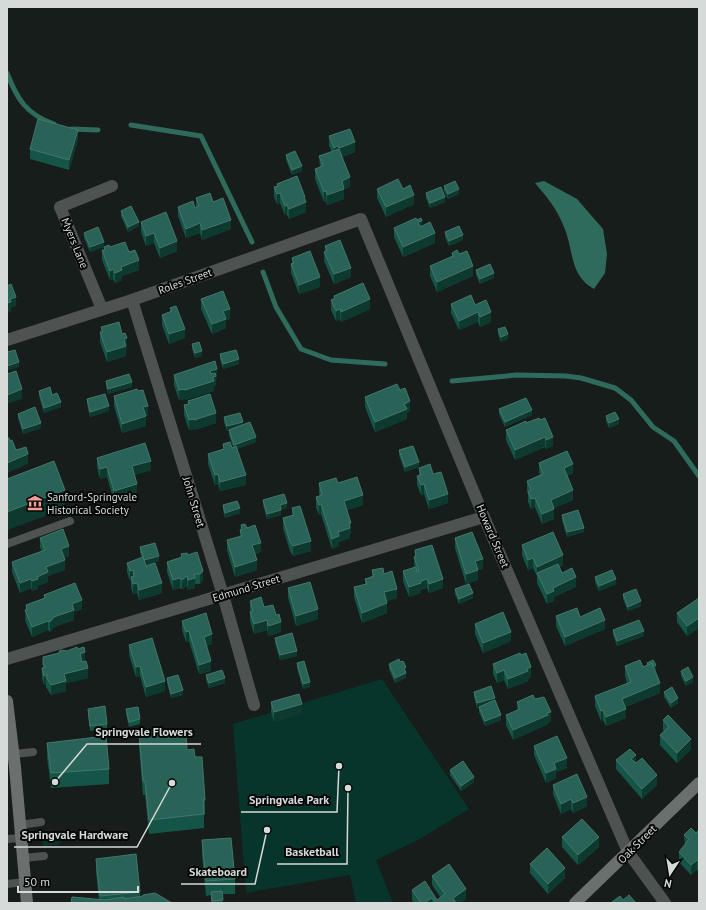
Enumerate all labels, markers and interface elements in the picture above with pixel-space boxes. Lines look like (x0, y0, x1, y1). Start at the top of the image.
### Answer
street label: Myers Lane (59, 216, 92, 271)
street label: Roles Street (156, 265, 214, 297)
street label: John Street (179, 474, 208, 529)
place label: Sanford-Springvale Historical Society (47, 490, 138, 517)
museum icon: Sanford-Springvale Historical Society (26, 494, 44, 512)
street label: Howard Street (473, 502, 513, 570)
street label: Edmund Street (211, 571, 282, 605)
callout: Springvale Flowers (87, 720, 201, 744)
text: Springvale Flowers (95, 724, 193, 739)
callout: Springvale Park (241, 788, 337, 812)
text: Springvale Park (249, 792, 329, 807)
street label: Oak Street (615, 822, 659, 866)
callout: Springvale Hardware (14, 823, 137, 847)
text: Springvale Hardware (22, 827, 128, 842)
callout: Basketball (277, 840, 347, 864)
text: Basketball (285, 844, 339, 859)
north arrow (650, 854, 690, 894)
callout: Skateboard (181, 860, 255, 884)
text: Skateboard (189, 864, 247, 879)
scale bar (18, 868, 138, 894)
text: 50 m (24, 874, 50, 889)
text: N (663, 876, 673, 891)

